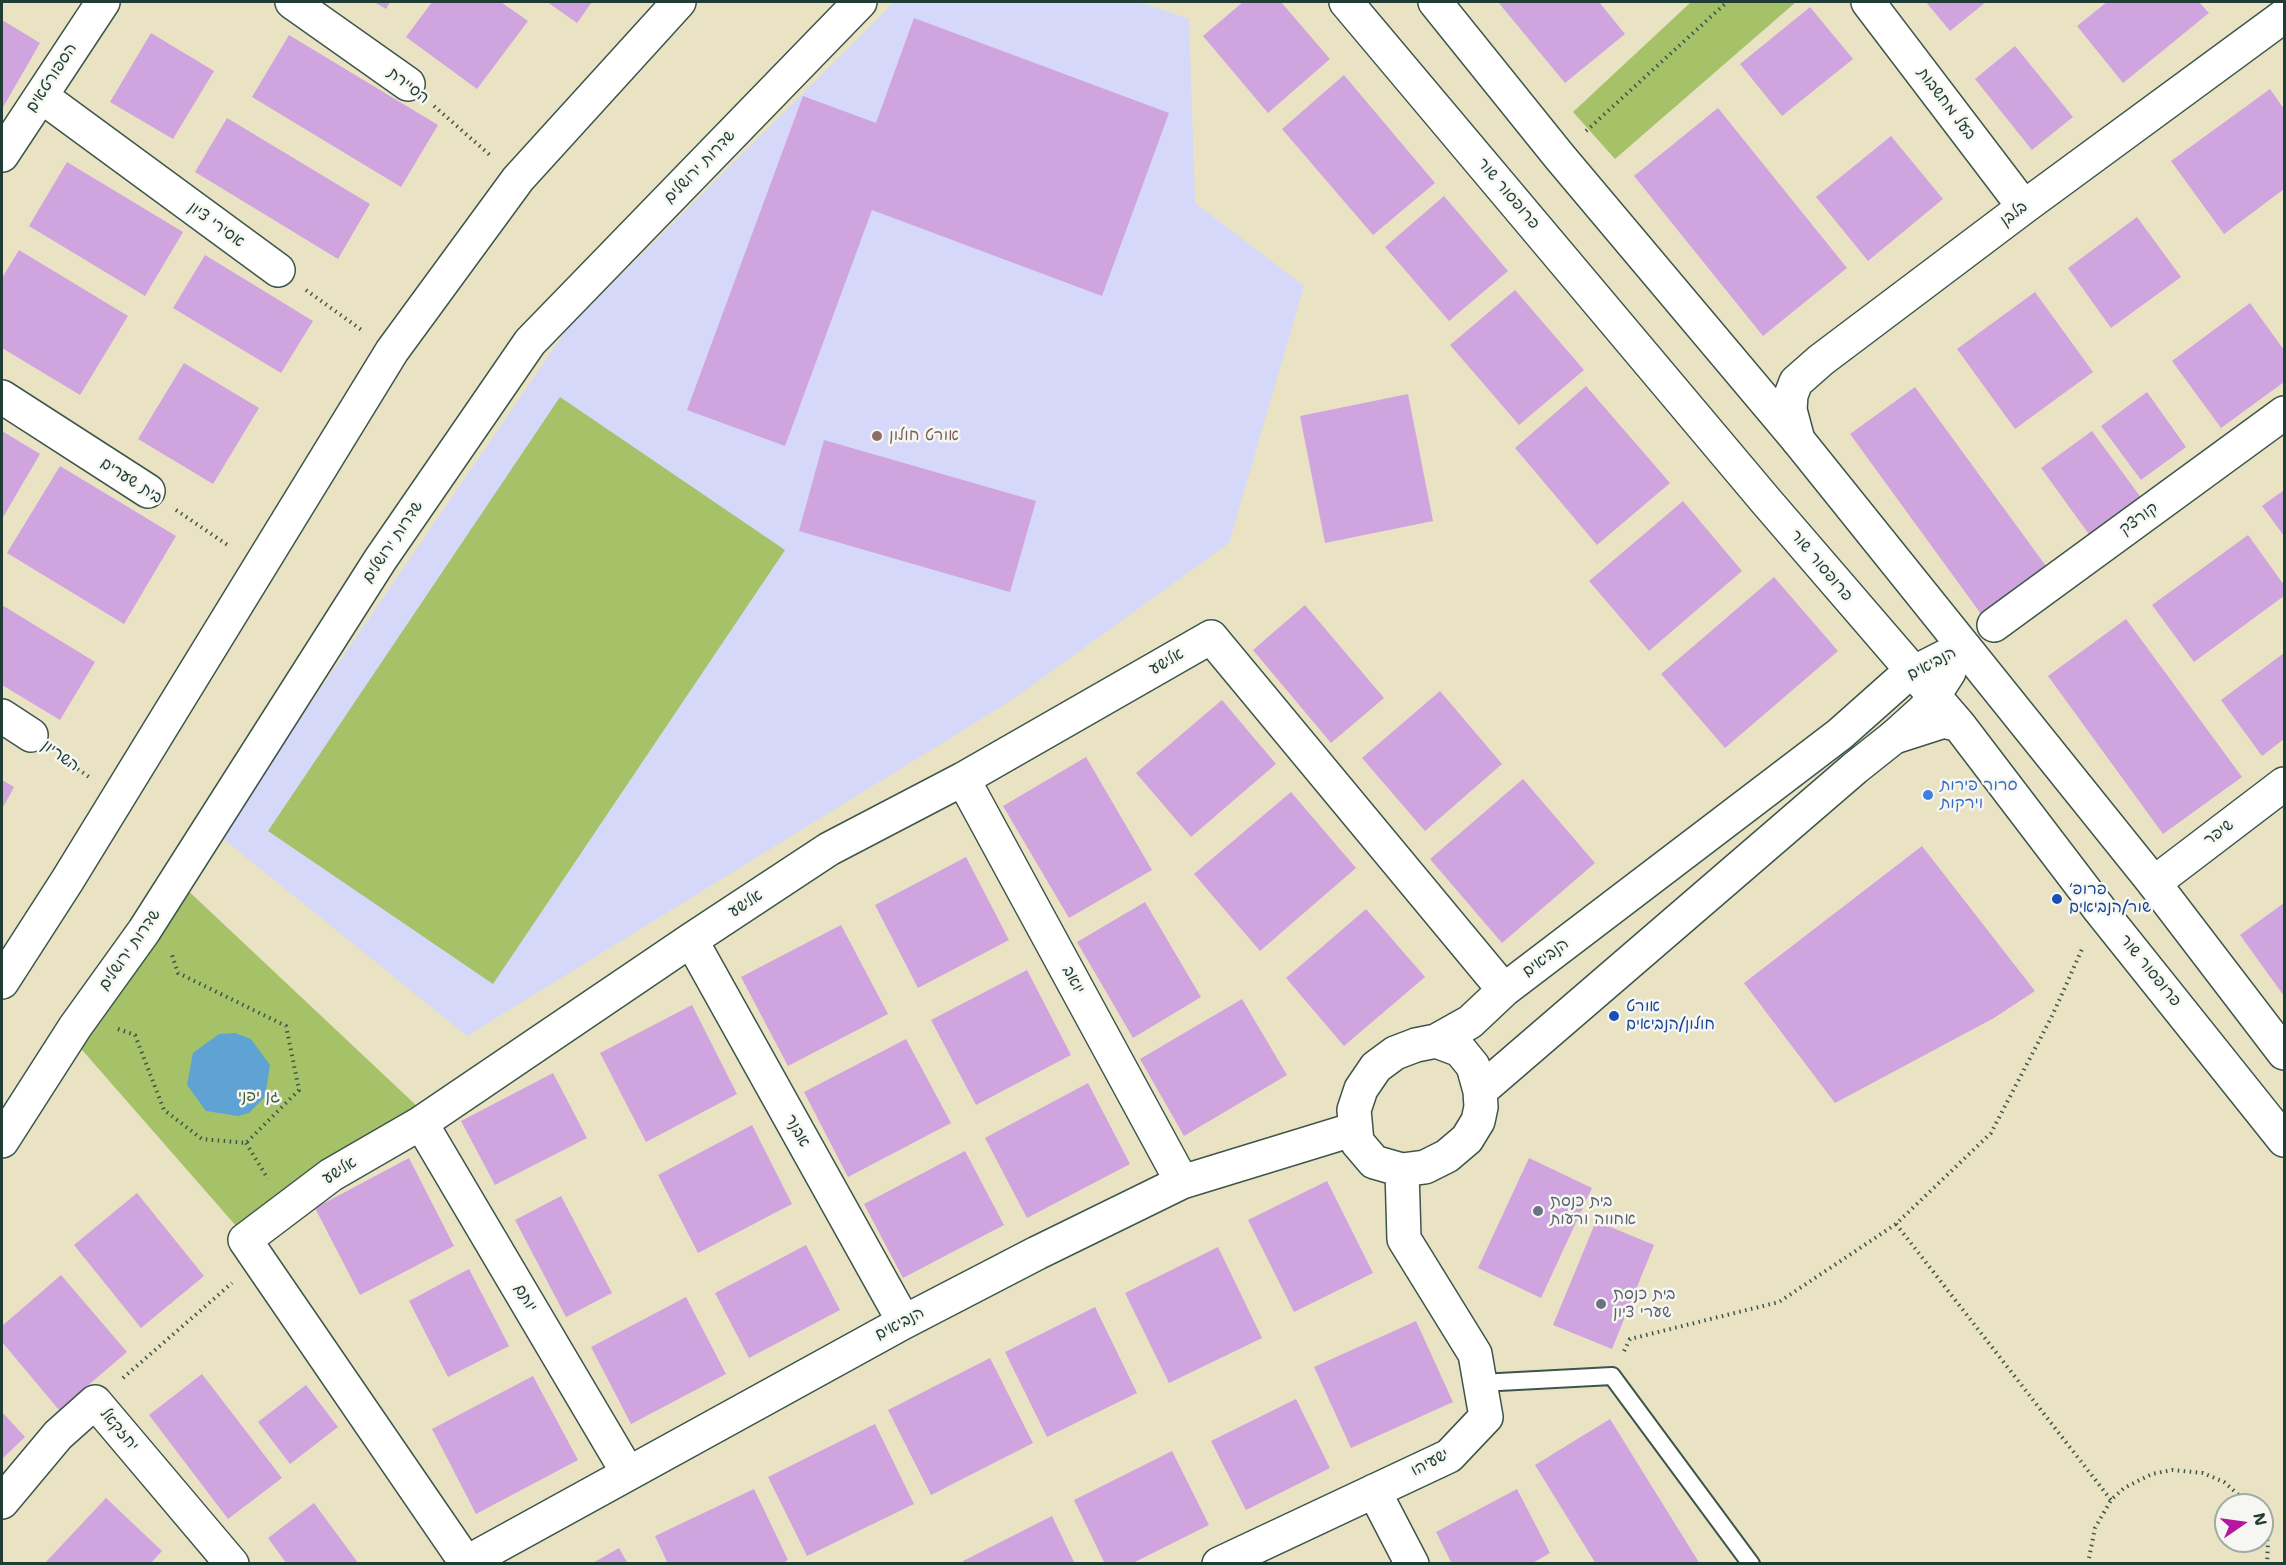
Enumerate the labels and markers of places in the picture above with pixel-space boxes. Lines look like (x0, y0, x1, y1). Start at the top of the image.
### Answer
place label: אורט חולון (889, 426, 959, 446)
marker: אורט חולון (870, 429, 884, 443)
place label: סרור פירות וירקות (1940, 776, 2017, 814)
marker: סרור פירות וירקות (1921, 788, 1935, 802)
place label: פרופ׳ שור/הנביאים (2069, 880, 2151, 918)
marker: פרופ׳ שור/הנביאים (2050, 892, 2064, 906)
place label: אורט חולון/הנביאים (1626, 997, 1715, 1035)
marker: אורט חולון/הנביאים (1607, 1009, 1621, 1023)
place label: בית כנסת אחווה ורעות (1550, 1192, 1636, 1230)
marker: בית כנסת אחווה ורעות (1531, 1204, 1545, 1218)
place label: בית כנסת שערי ציון (1613, 1285, 1675, 1323)
marker: בית כנסת שערי ציון (1594, 1297, 1608, 1311)

